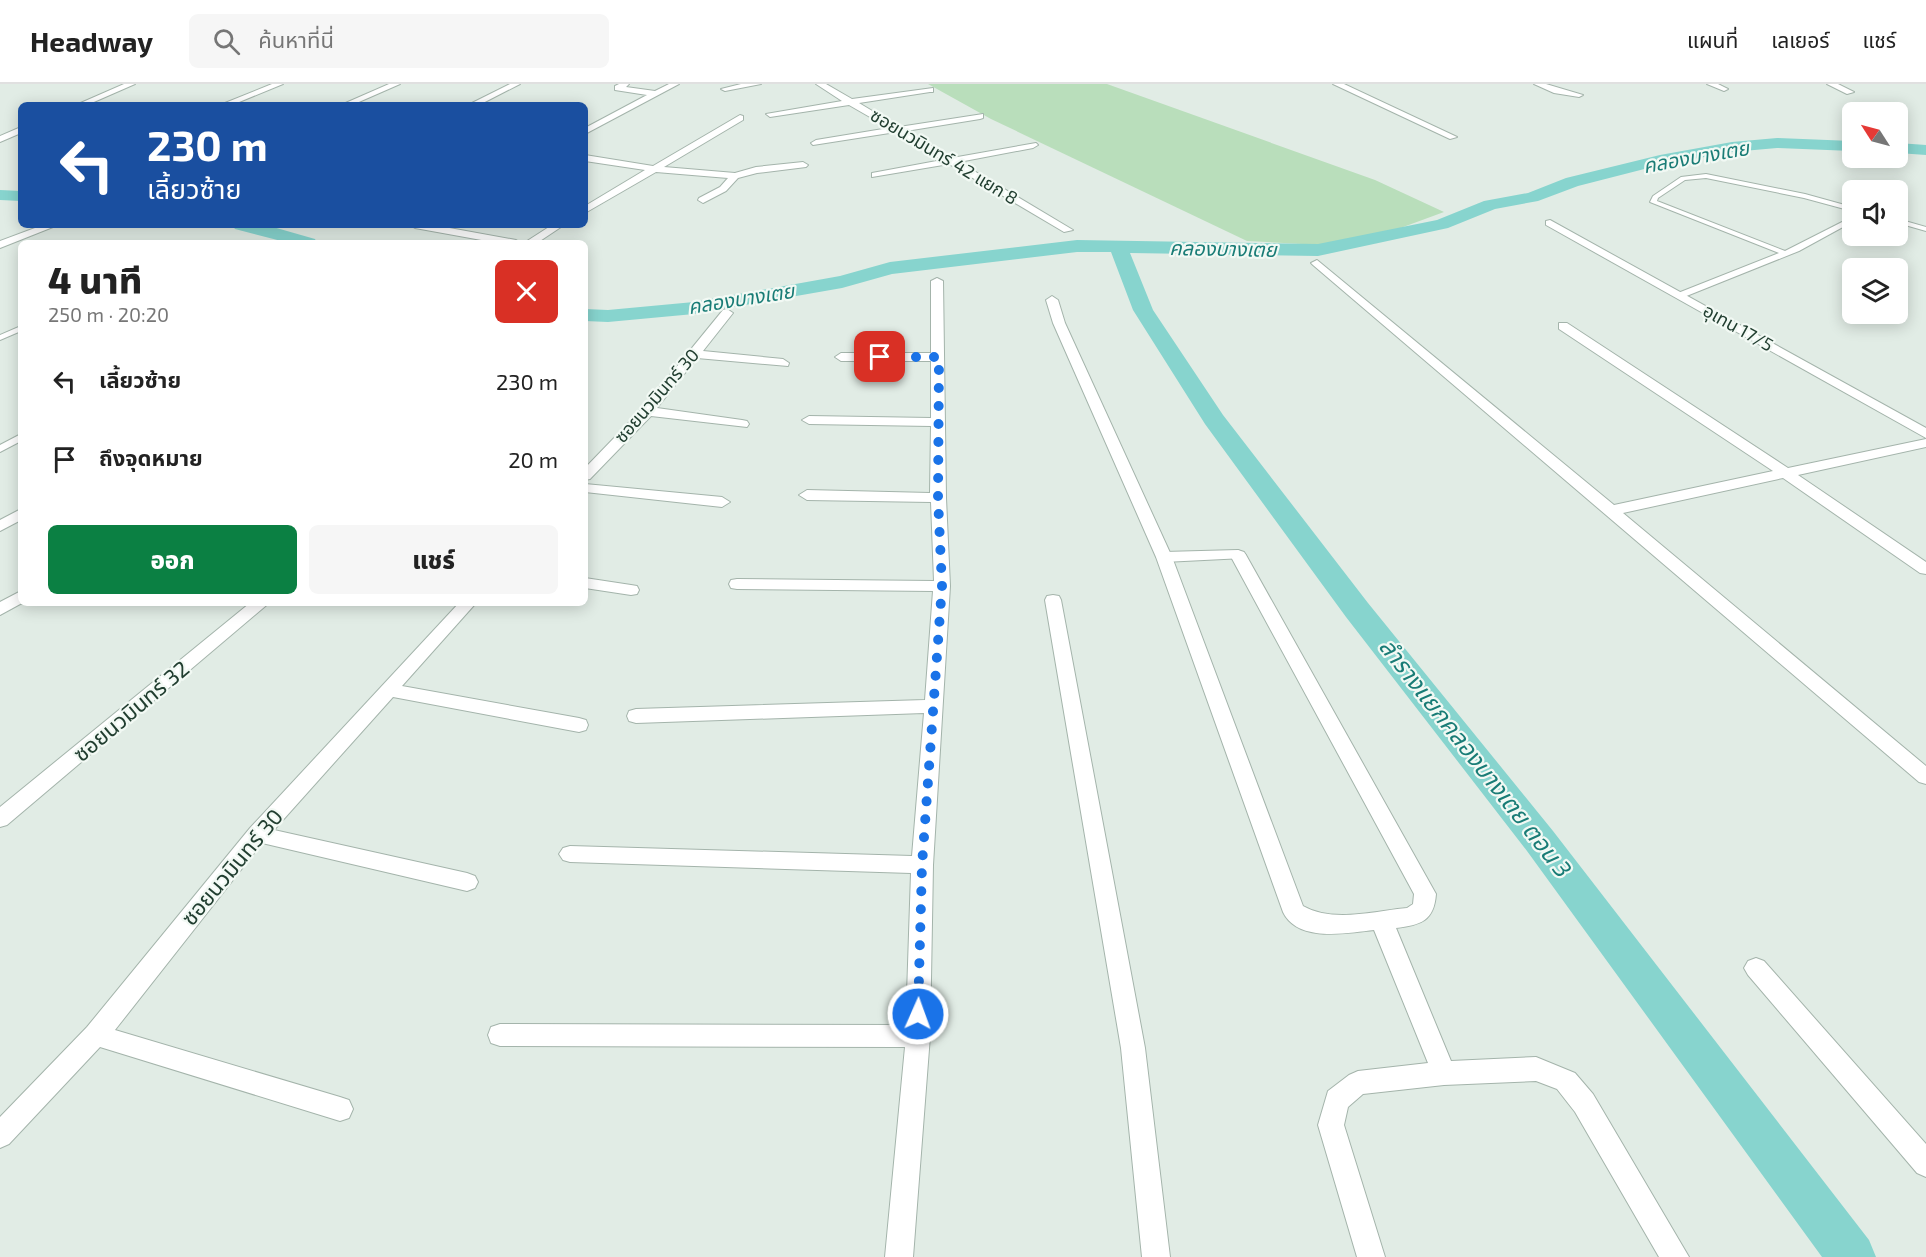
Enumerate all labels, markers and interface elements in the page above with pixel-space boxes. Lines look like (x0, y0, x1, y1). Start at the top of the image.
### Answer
search box (189, 14, 609, 68)
text: Headway (30, 24, 153, 58)
icon: search (210, 25, 243, 58)
text: ค้นหาที่นี่ (258, 26, 334, 52)
text: แผนที่ (1687, 27, 1738, 52)
text: เลเยอร์ (1771, 27, 1830, 52)
text: แชร์ (1863, 27, 1896, 52)
north arrow (1842, 102, 1908, 168)
map controls (1842, 102, 1908, 324)
street label: ซอยนวมินทร์ 42 แยก 8 (867, 103, 1022, 209)
text: 230 m (147, 119, 268, 169)
icon: left (48, 126, 126, 204)
water label: คลองบางเตย (1641, 135, 1753, 177)
text: เลี้ยวซ้าย (147, 172, 241, 204)
button: sound (1842, 180, 1908, 246)
water label: คลองบางเตย (1169, 235, 1279, 261)
text: 4 นาที (48, 258, 142, 301)
button: layers (1842, 258, 1908, 324)
button: close (495, 260, 558, 323)
water label: คลองบางเตย (686, 277, 798, 318)
street label: อุเทน 17/5 (1699, 299, 1777, 356)
text: 250 m · 20:20 (48, 302, 169, 326)
pin (854, 331, 905, 382)
icon: arrive (863, 340, 896, 373)
street label: ซอยนวมินทร์ 30 (609, 344, 703, 447)
icon: left (48, 365, 81, 398)
text: เลี้ยวซ้าย (99, 366, 181, 392)
text: 230 m (496, 368, 558, 394)
icon: arrive (48, 443, 81, 476)
text: ถึงจุดหมาย (99, 444, 203, 470)
text: 20 m (508, 446, 558, 472)
button: ออก (48, 525, 297, 594)
button: แชร์ (309, 525, 558, 594)
water label: ลำรางแยกคลองบางเตย ตอน 3 (1374, 632, 1579, 882)
street label: ซอยนวมินทร์ 32 (67, 654, 193, 766)
street label: ซอยนวมินทร์ 30 (175, 803, 287, 930)
position arrow (886, 982, 950, 1046)

